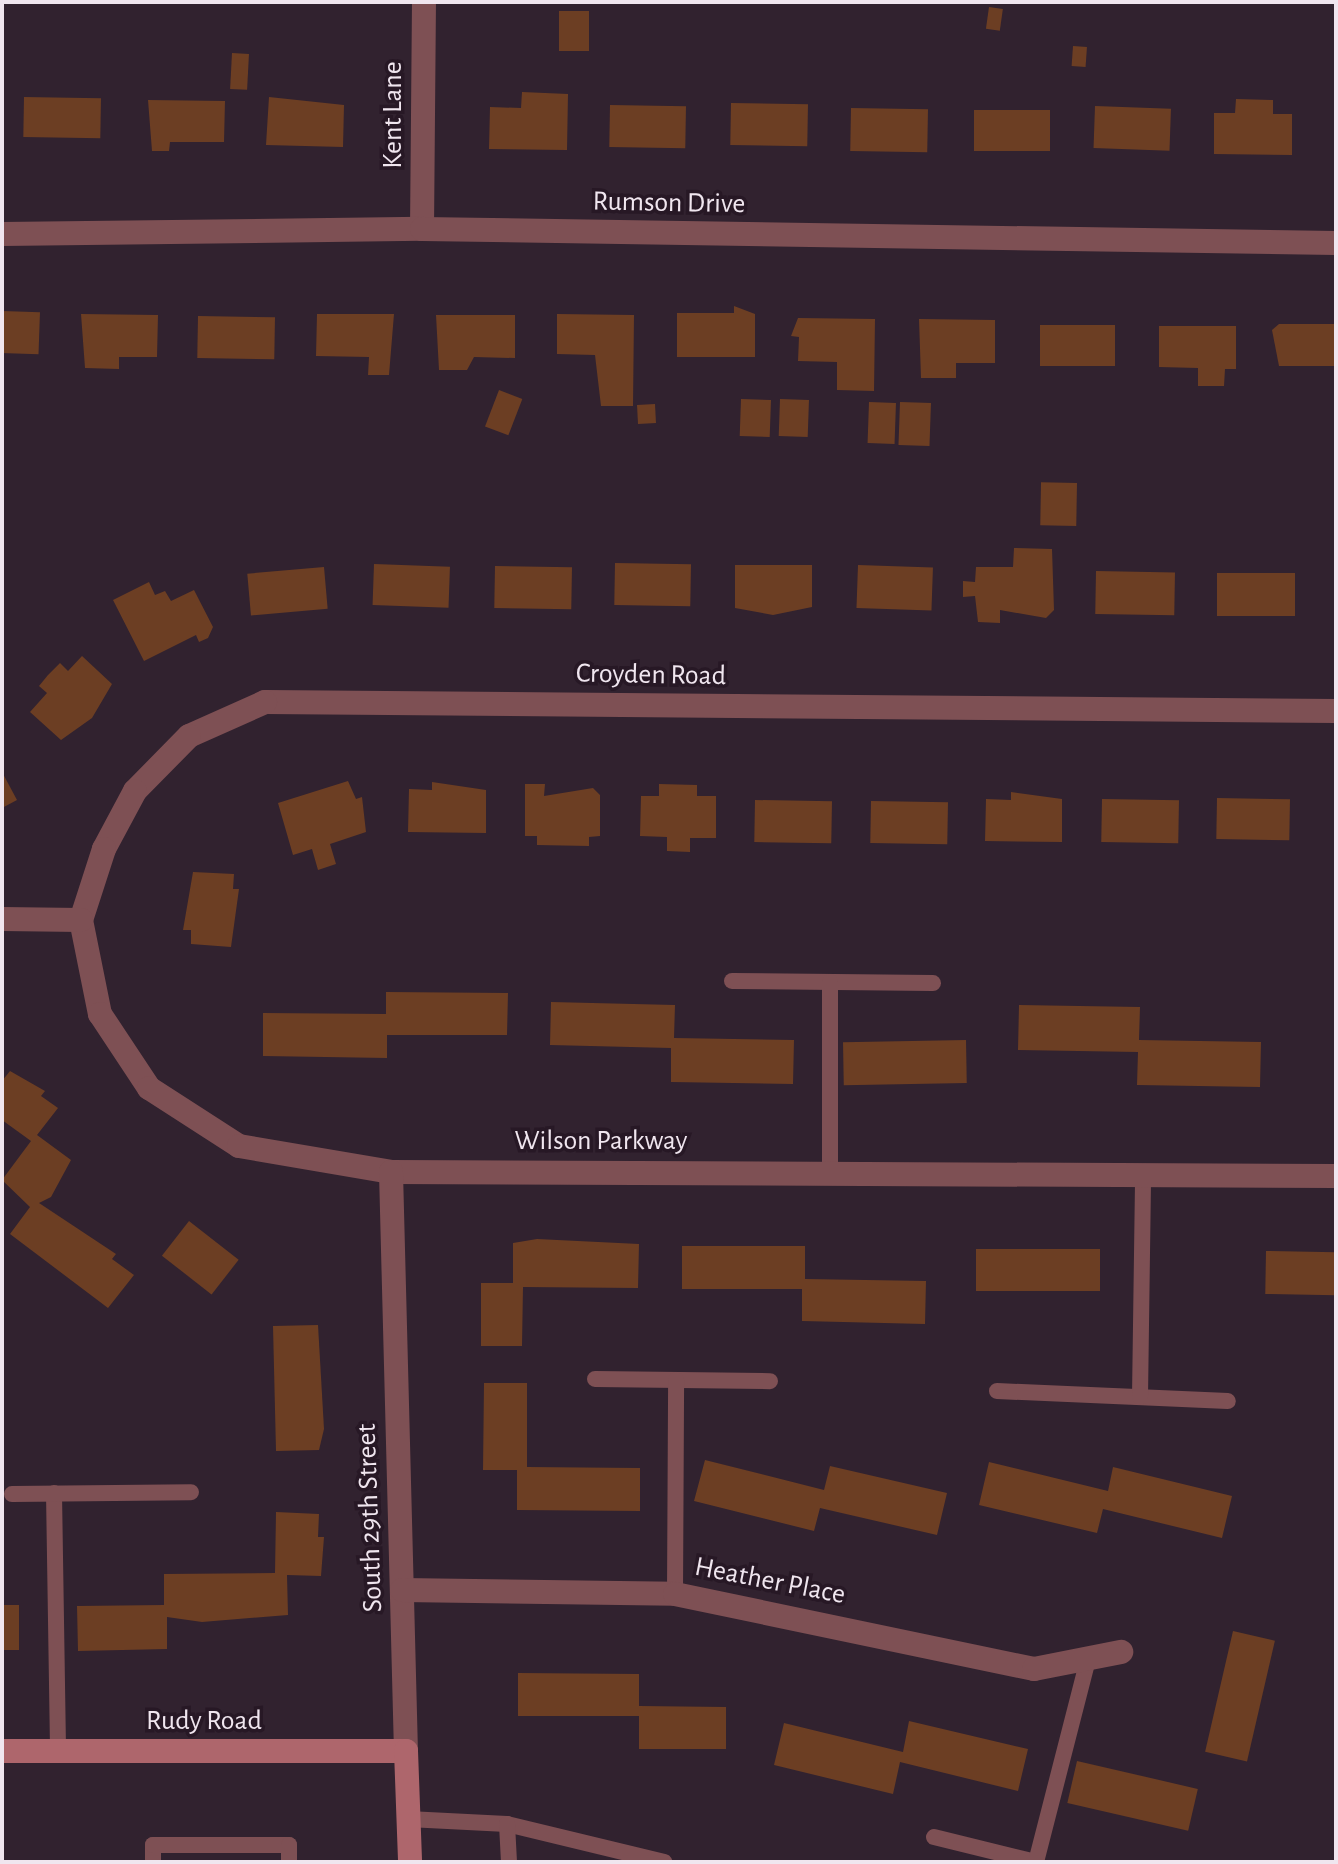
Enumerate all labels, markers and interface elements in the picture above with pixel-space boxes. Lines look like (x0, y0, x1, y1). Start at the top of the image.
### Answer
street label: Kent Lane (376, 61, 410, 169)
street label: Rumson Drive (592, 185, 746, 221)
street label: Croyden Road (576, 657, 726, 693)
street label: Wilson Parkway (515, 1124, 687, 1158)
street label: South 29th Street (350, 1423, 390, 1613)
street label: Heather Place (692, 1550, 848, 1612)
street label: Rudy Road (146, 1704, 262, 1738)

